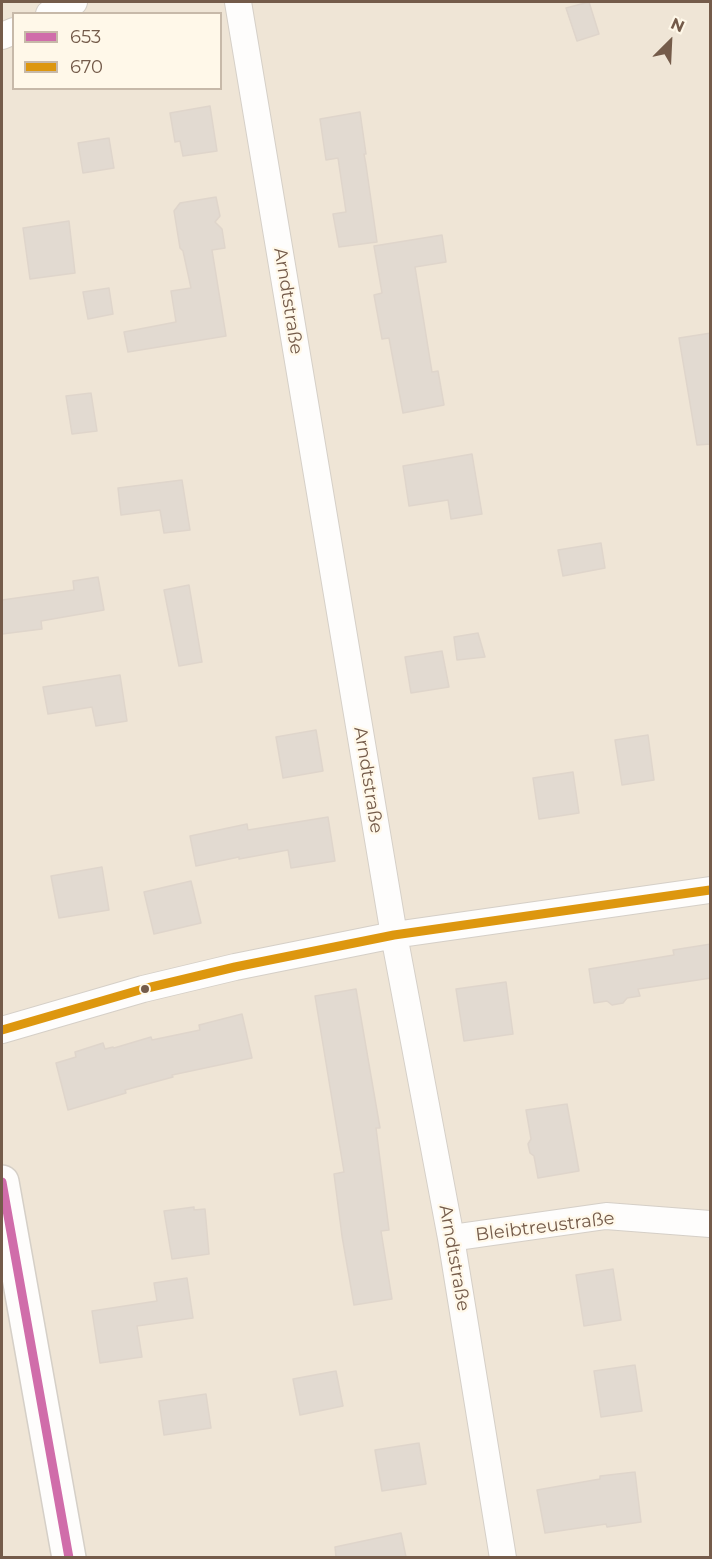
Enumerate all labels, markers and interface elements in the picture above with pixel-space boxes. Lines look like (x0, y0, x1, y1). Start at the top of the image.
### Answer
legend (12, 12, 222, 90)
north arrow (640, 12, 700, 72)
text: N (668, 14, 687, 36)
text: 653 (70, 26, 101, 48)
text: 670 (70, 56, 103, 78)
street label: Arndtstraße (269, 246, 307, 356)
street label: Arndtstraße (349, 725, 387, 835)
unlabelled marker (139, 983, 151, 995)
street label: Arndtstraße (434, 1203, 474, 1313)
street label: Bleibtreustraße (474, 1208, 616, 1246)

